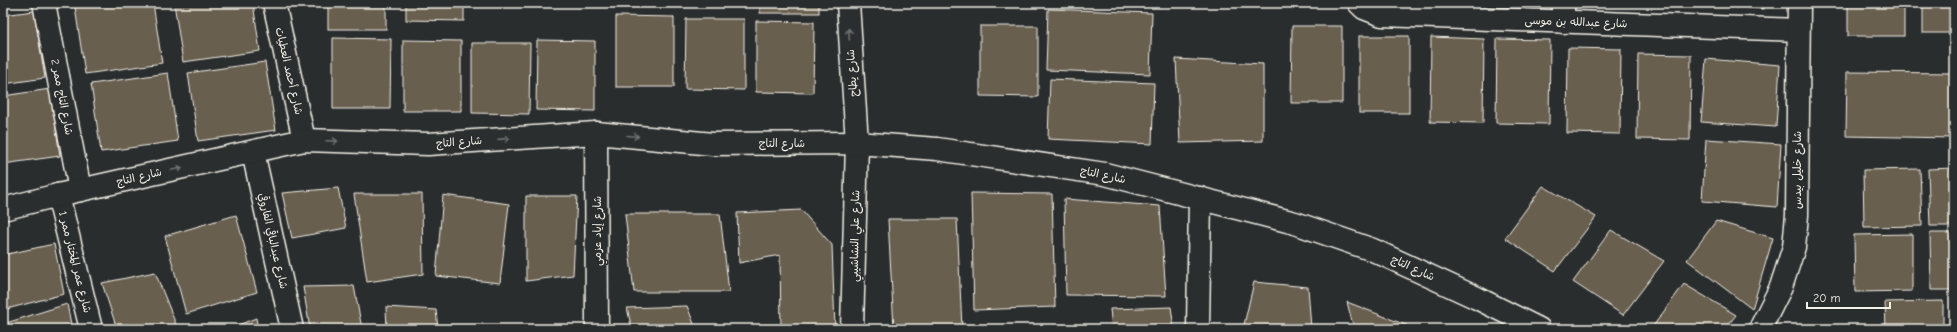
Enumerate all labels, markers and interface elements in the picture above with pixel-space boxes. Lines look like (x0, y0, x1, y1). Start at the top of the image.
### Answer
street label: شارع عبدالله بن موسى (1524, 14, 1628, 32)
street label: شارع أحمد العطيات (271, 26, 305, 116)
one-way arrow (846, 28, 853, 41)
street label: شارع يطاح (844, 49, 862, 97)
street label: شارع التاج ممر 2 (46, 58, 76, 137)
street label: شارع خليل بيدس (1791, 131, 1806, 209)
one-way arrow (626, 133, 639, 140)
street label: شارع التاج (435, 134, 483, 152)
one-way arrow (497, 136, 510, 143)
one-way arrow (325, 137, 338, 144)
street label: شارع التاج (759, 137, 805, 152)
one-way arrow (170, 164, 183, 172)
street label: شارع التاج (1079, 164, 1127, 188)
street label: شارع التاج (115, 165, 163, 190)
street label: شارع علي النشاشيبي (848, 190, 866, 282)
street label: شارع عبدالباقي الفاروقي (254, 192, 291, 291)
street label: شارع إياد عزمي (591, 196, 608, 266)
street label: شارع عمر المختار ممر 1 (54, 210, 94, 315)
street label: شارع التاج (1388, 252, 1437, 285)
scale bar (1807, 284, 1890, 310)
text: 20 m (1813, 291, 1841, 305)

